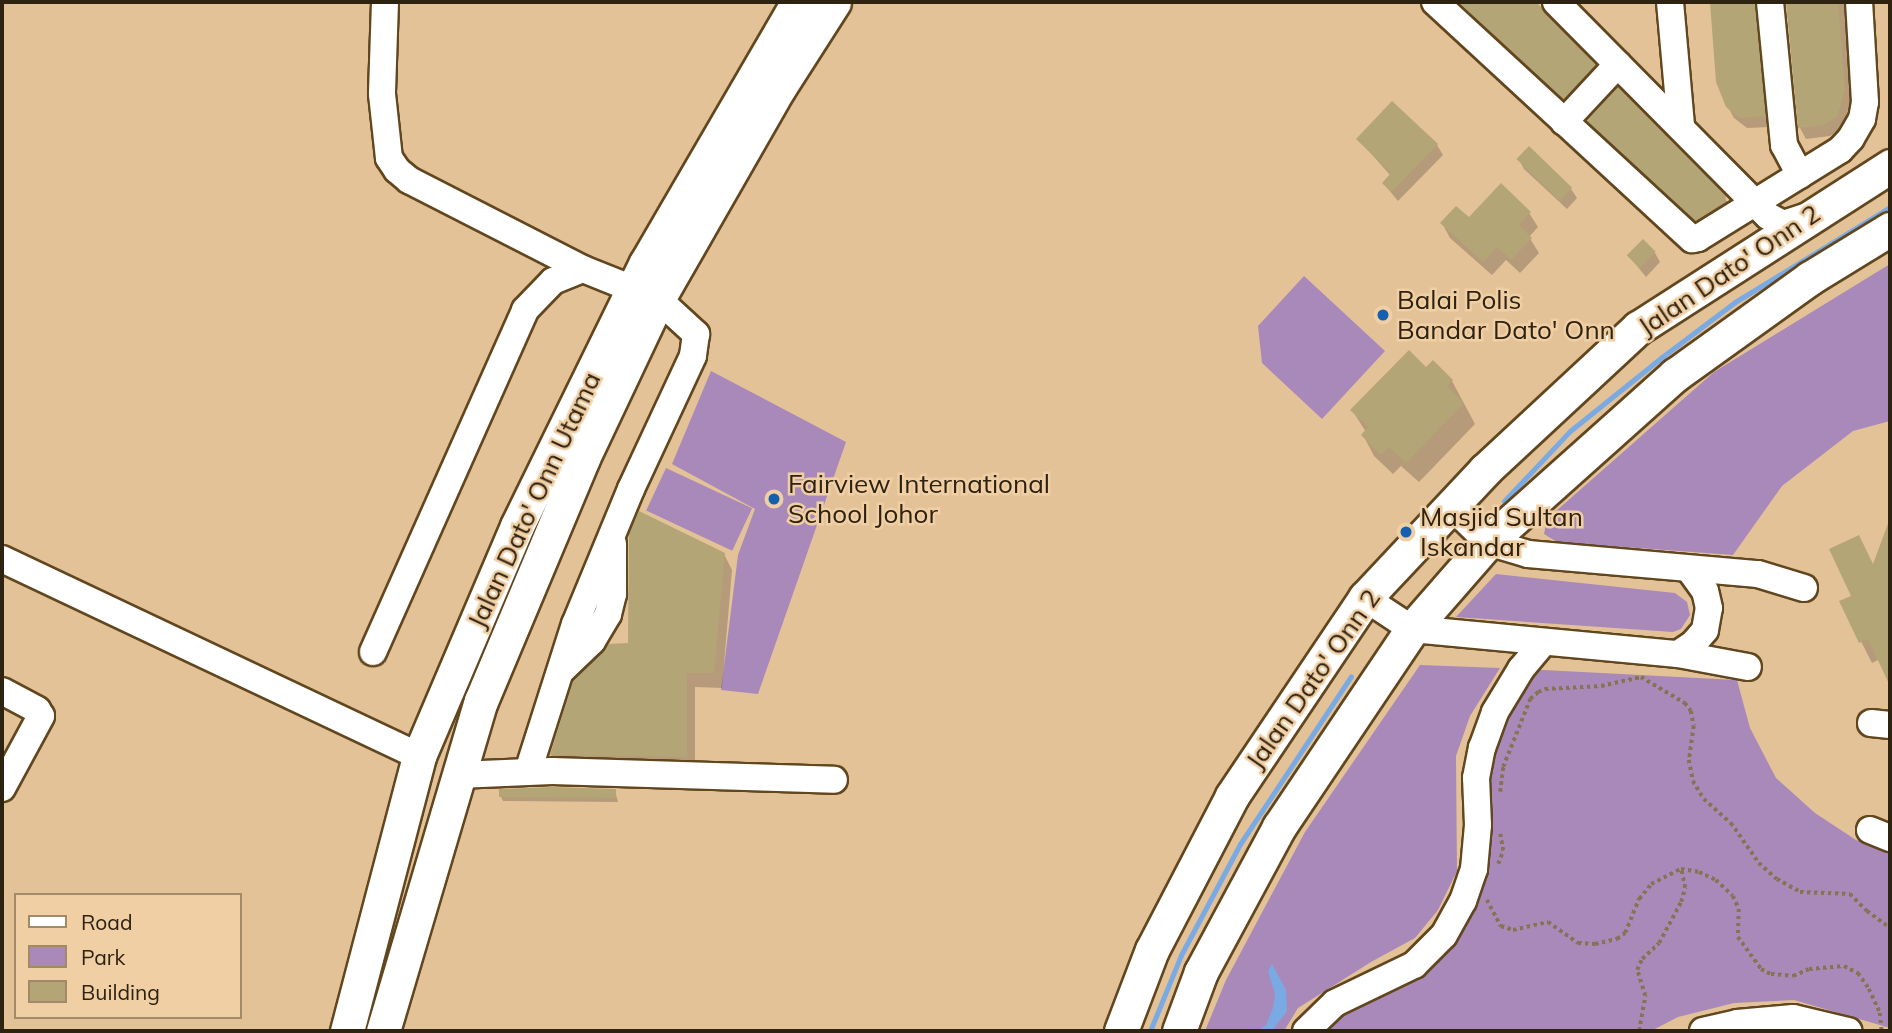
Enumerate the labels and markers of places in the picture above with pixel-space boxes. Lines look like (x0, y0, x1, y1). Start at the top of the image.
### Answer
place label: Balai Polis Bandar Dato' Onn (1397, 284, 1615, 346)
marker: Balai Polis Bandar Dato' Onn (1375, 307, 1391, 323)
place label: Fairview International School Johor (788, 468, 1050, 530)
marker: Fairview International School Johor (766, 491, 782, 507)
place label: Masjid Sultan Iskandar (1420, 501, 1583, 562)
marker: Masjid Sultan Iskandar (1398, 524, 1414, 540)

